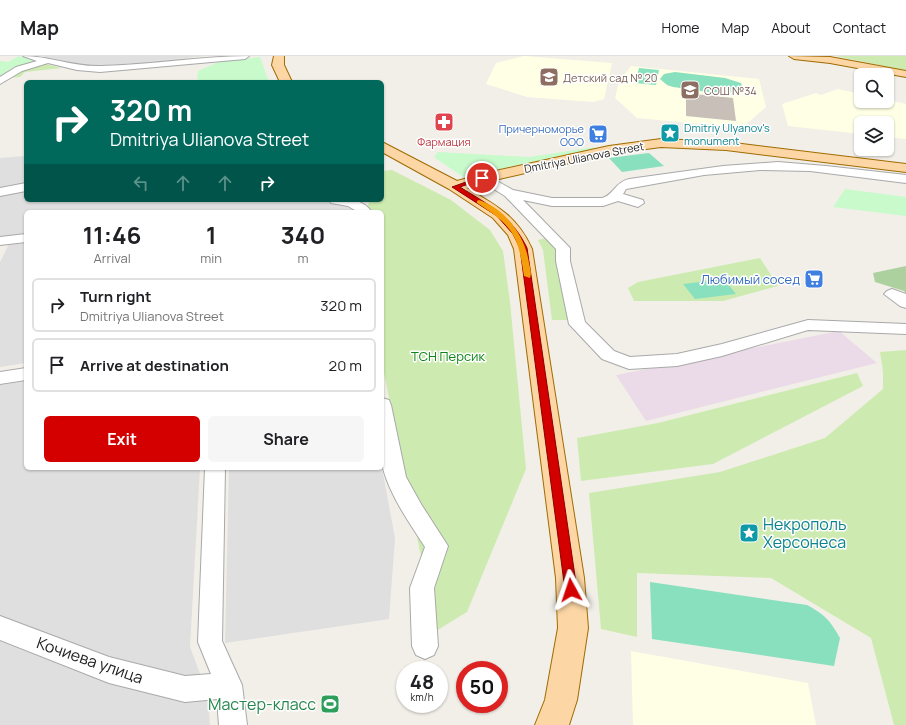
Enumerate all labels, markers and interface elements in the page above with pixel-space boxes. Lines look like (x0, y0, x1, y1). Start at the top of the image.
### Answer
text: Map (20, 15, 59, 41)
text: Home (662, 18, 699, 37)
text: Map (721, 18, 749, 37)
text: About (771, 18, 811, 37)
text: Contact (833, 18, 886, 37)
school or university icon: Детский сад № 20 (538, 66, 560, 88)
map controls (854, 68, 894, 156)
button: search (854, 68, 894, 108)
place label: Детский сад № 20 (563, 70, 658, 85)
school or university icon: СОШ №34 (679, 79, 701, 101)
place label: СОШ №34 (704, 83, 757, 98)
text: 320 m (110, 91, 192, 129)
icon: right (44, 96, 96, 148)
pharmacy icon: Фармация (433, 111, 455, 133)
button: layers (854, 116, 894, 156)
place label: Dmitriy Ulyanov's monument (684, 120, 770, 148)
place label: Причерноморье ООО (499, 121, 585, 149)
place icon: Dmitriy Ulyanov's monument (659, 122, 681, 144)
supermarket icon: Причерноморье ООО (587, 123, 609, 145)
text: Dmitriya Ulianova Street (110, 127, 309, 151)
place label: Фармация (417, 134, 471, 149)
street label: Dmitriya Ulianova Street (523, 138, 645, 176)
pin (465, 161, 499, 195)
icon: arrive (471, 167, 493, 189)
icon: left (130, 172, 152, 194)
icon: ahead (172, 172, 194, 194)
icon: ahead (214, 172, 236, 194)
icon: right (256, 172, 278, 194)
text: 11:46 (83, 218, 142, 251)
text: 1 (206, 218, 216, 251)
text: 340 (281, 218, 325, 251)
text: Arrival (94, 249, 131, 267)
text: min (200, 249, 222, 267)
text: m (298, 249, 309, 267)
supermarket icon: Любимый сосед (803, 268, 825, 290)
place label: Любимый сосед (701, 270, 800, 288)
text: Turn right (80, 286, 151, 307)
icon: right (46, 294, 68, 316)
text: 320 m (320, 295, 362, 316)
text: Dmitriya Ulianova Street (80, 307, 224, 325)
park label: ТСН Персик (411, 347, 485, 365)
icon: arrive (46, 354, 68, 376)
text: Arrive at destination (80, 355, 229, 376)
text: 20 m (329, 355, 362, 376)
button: Exit (44, 416, 200, 462)
button: Share (208, 416, 364, 462)
place label: Некрополь Херсонеса (763, 513, 847, 553)
place icon: Некрополь Херсонеса (738, 522, 760, 544)
position arrow (550, 569, 592, 611)
street label: Кочиева улица (34, 631, 146, 689)
speed limit sign: 50 (456, 661, 508, 713)
text: 48 (410, 668, 434, 695)
text: km/h (410, 690, 434, 704)
place label: Мастер-класс (208, 693, 316, 715)
sports icon: Мастер-класс (319, 693, 341, 715)

